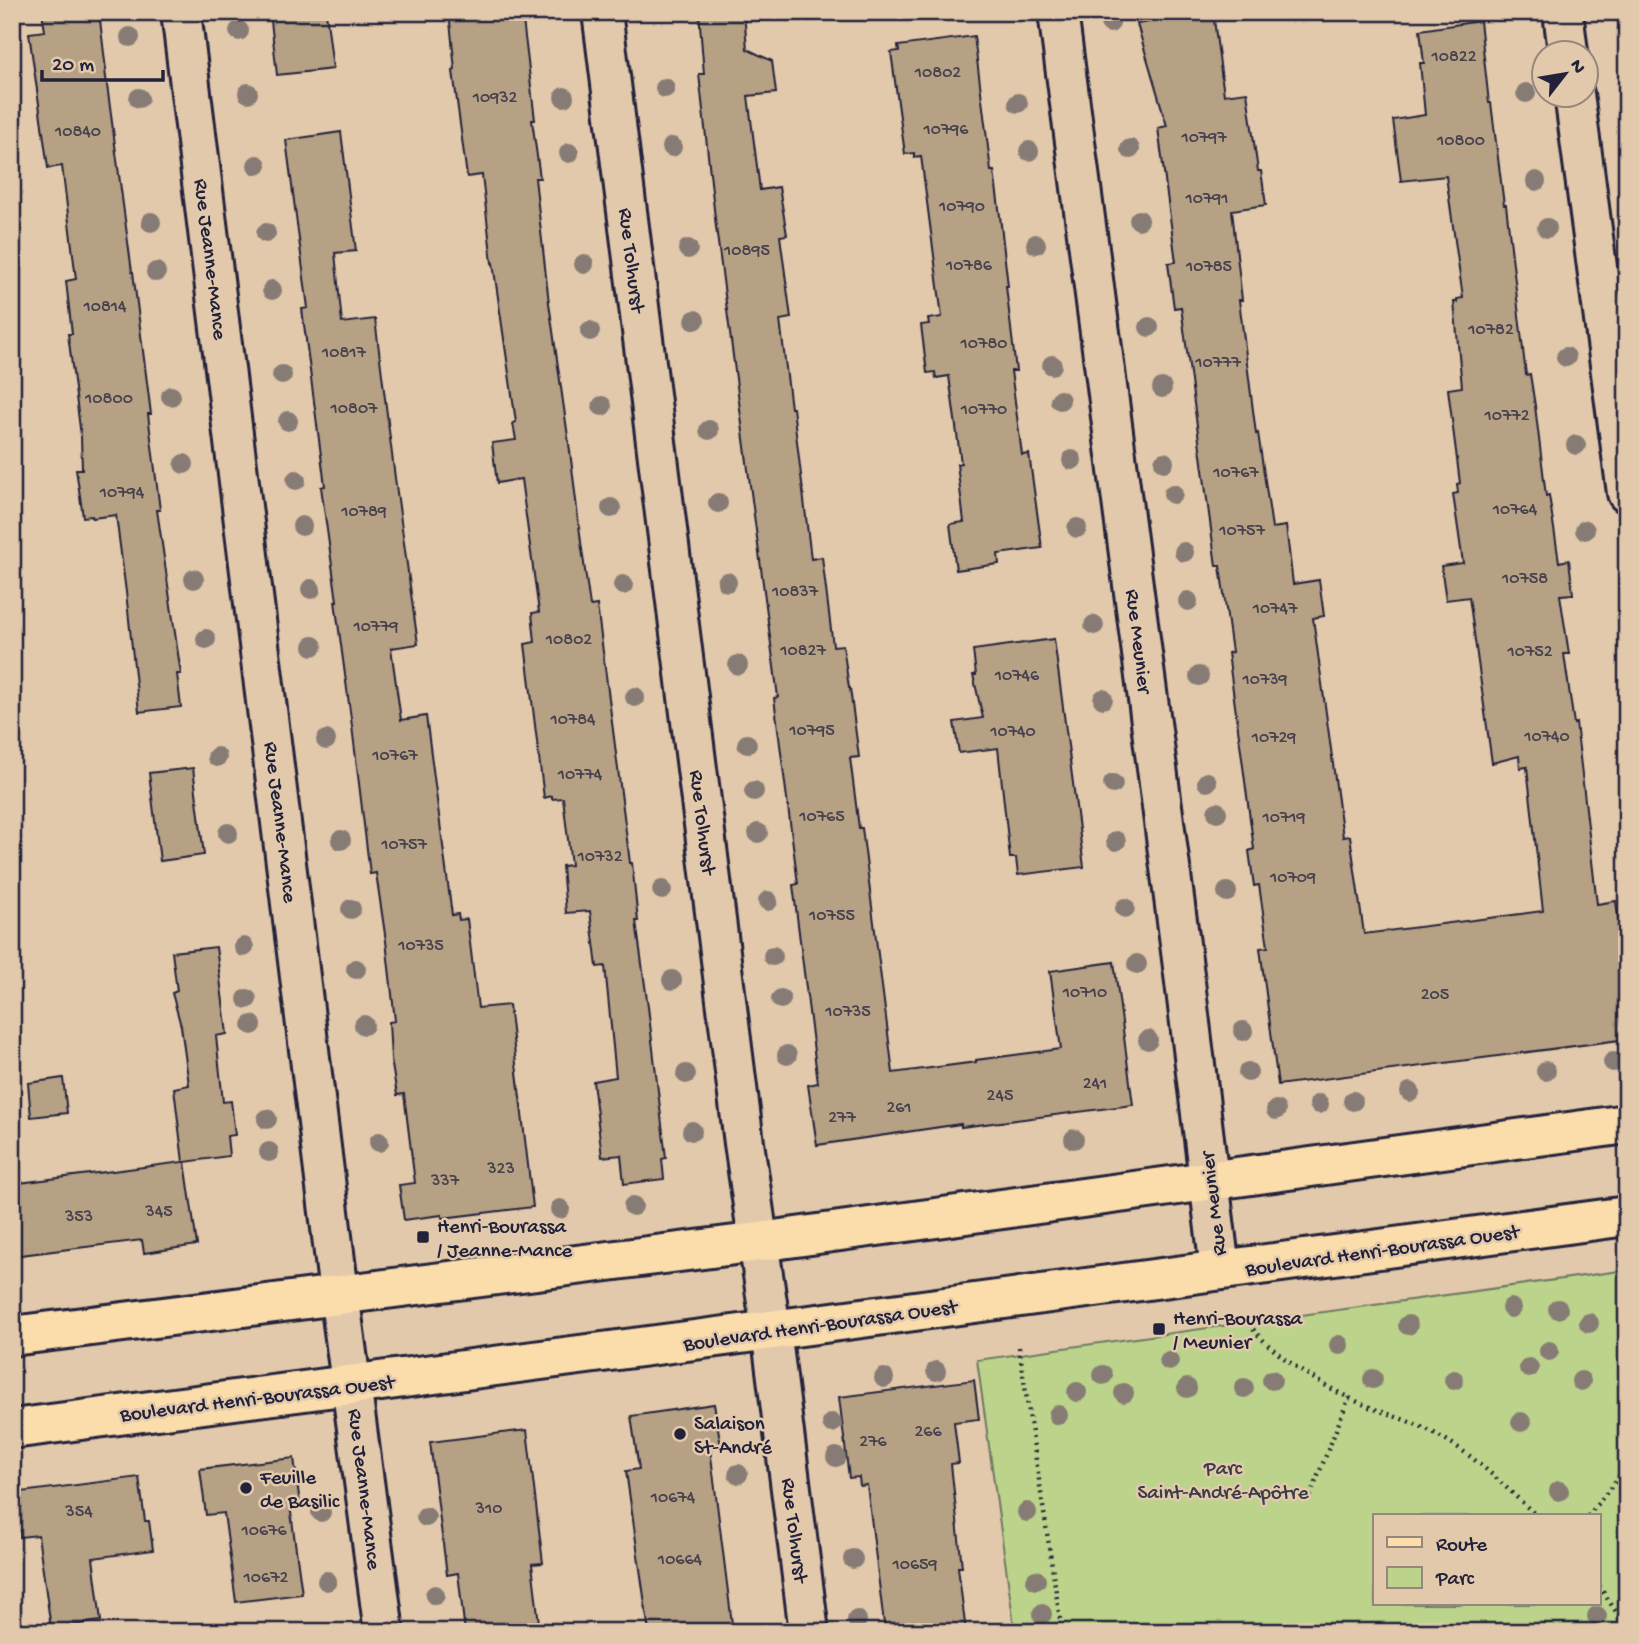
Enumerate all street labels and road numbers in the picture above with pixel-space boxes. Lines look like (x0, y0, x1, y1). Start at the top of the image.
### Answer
street label: Rue Jeanne-Mance (186, 178, 231, 342)
street label: Rue Tolhurst (611, 207, 649, 317)
street label: Rue Meunier (1118, 588, 1156, 696)
street label: Rue Jeanne-Mance (256, 741, 301, 905)
street label: Rue Tolhurst (682, 769, 720, 879)
street label: Rue Meunier (1196, 1149, 1234, 1257)
street label: Boulevard Henri-Bourassa Ouest (1243, 1221, 1523, 1284)
street label: Boulevard Henri-Bourassa Ouest (681, 1296, 961, 1359)
street label: Boulevard Henri-Bourassa Ouest (118, 1371, 398, 1430)
street label: Rue Jeanne-Mance (340, 1408, 385, 1572)
street label: Rue Tolhurst (774, 1477, 812, 1587)

